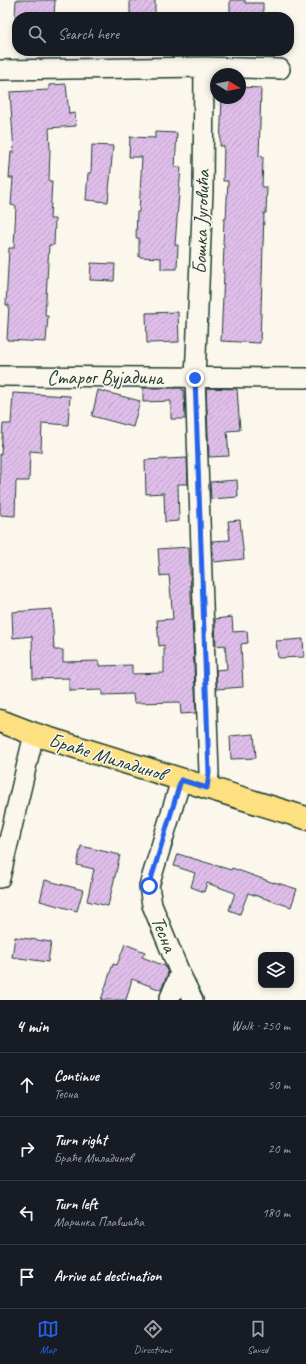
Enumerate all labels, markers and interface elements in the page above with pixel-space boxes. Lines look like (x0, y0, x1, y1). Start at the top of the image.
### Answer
search box (12, 12, 294, 56)
icon: search (26, 23, 48, 45)
text: Search here (58, 25, 119, 44)
north arrow (210, 68, 246, 104)
street label: Бошка Југовића (187, 168, 215, 275)
street label: Старог Вујадина (47, 365, 165, 390)
route end (186, 369, 204, 387)
street label: Браће Миладинов (46, 727, 173, 788)
route start (140, 877, 158, 895)
street label: Тесна (146, 912, 183, 957)
map controls (258, 952, 294, 988)
button: layers (258, 952, 294, 988)
text: 4 min (16, 1016, 49, 1037)
text: Walk · 250 m (231, 1018, 290, 1034)
text: Continue (54, 1067, 99, 1086)
icon: ahead (16, 1074, 38, 1096)
text: 50 m (268, 1077, 290, 1093)
text: Тесна (54, 1086, 78, 1102)
text: Turn right (54, 1131, 107, 1150)
icon: right (16, 1138, 38, 1160)
text: 20 m (268, 1141, 290, 1157)
text: Браће Миладинов (54, 1150, 132, 1166)
text: Turn left (54, 1195, 97, 1214)
icon: left (16, 1202, 38, 1224)
text: 180 m (262, 1205, 290, 1221)
text: Маринка Плавшића (54, 1214, 144, 1230)
icon: arrive (16, 1266, 38, 1288)
text: Arrive at destination (54, 1267, 161, 1286)
tab: Map (37, 1318, 59, 1356)
tab: Directions (134, 1318, 172, 1356)
tab: Saved (247, 1318, 269, 1356)

